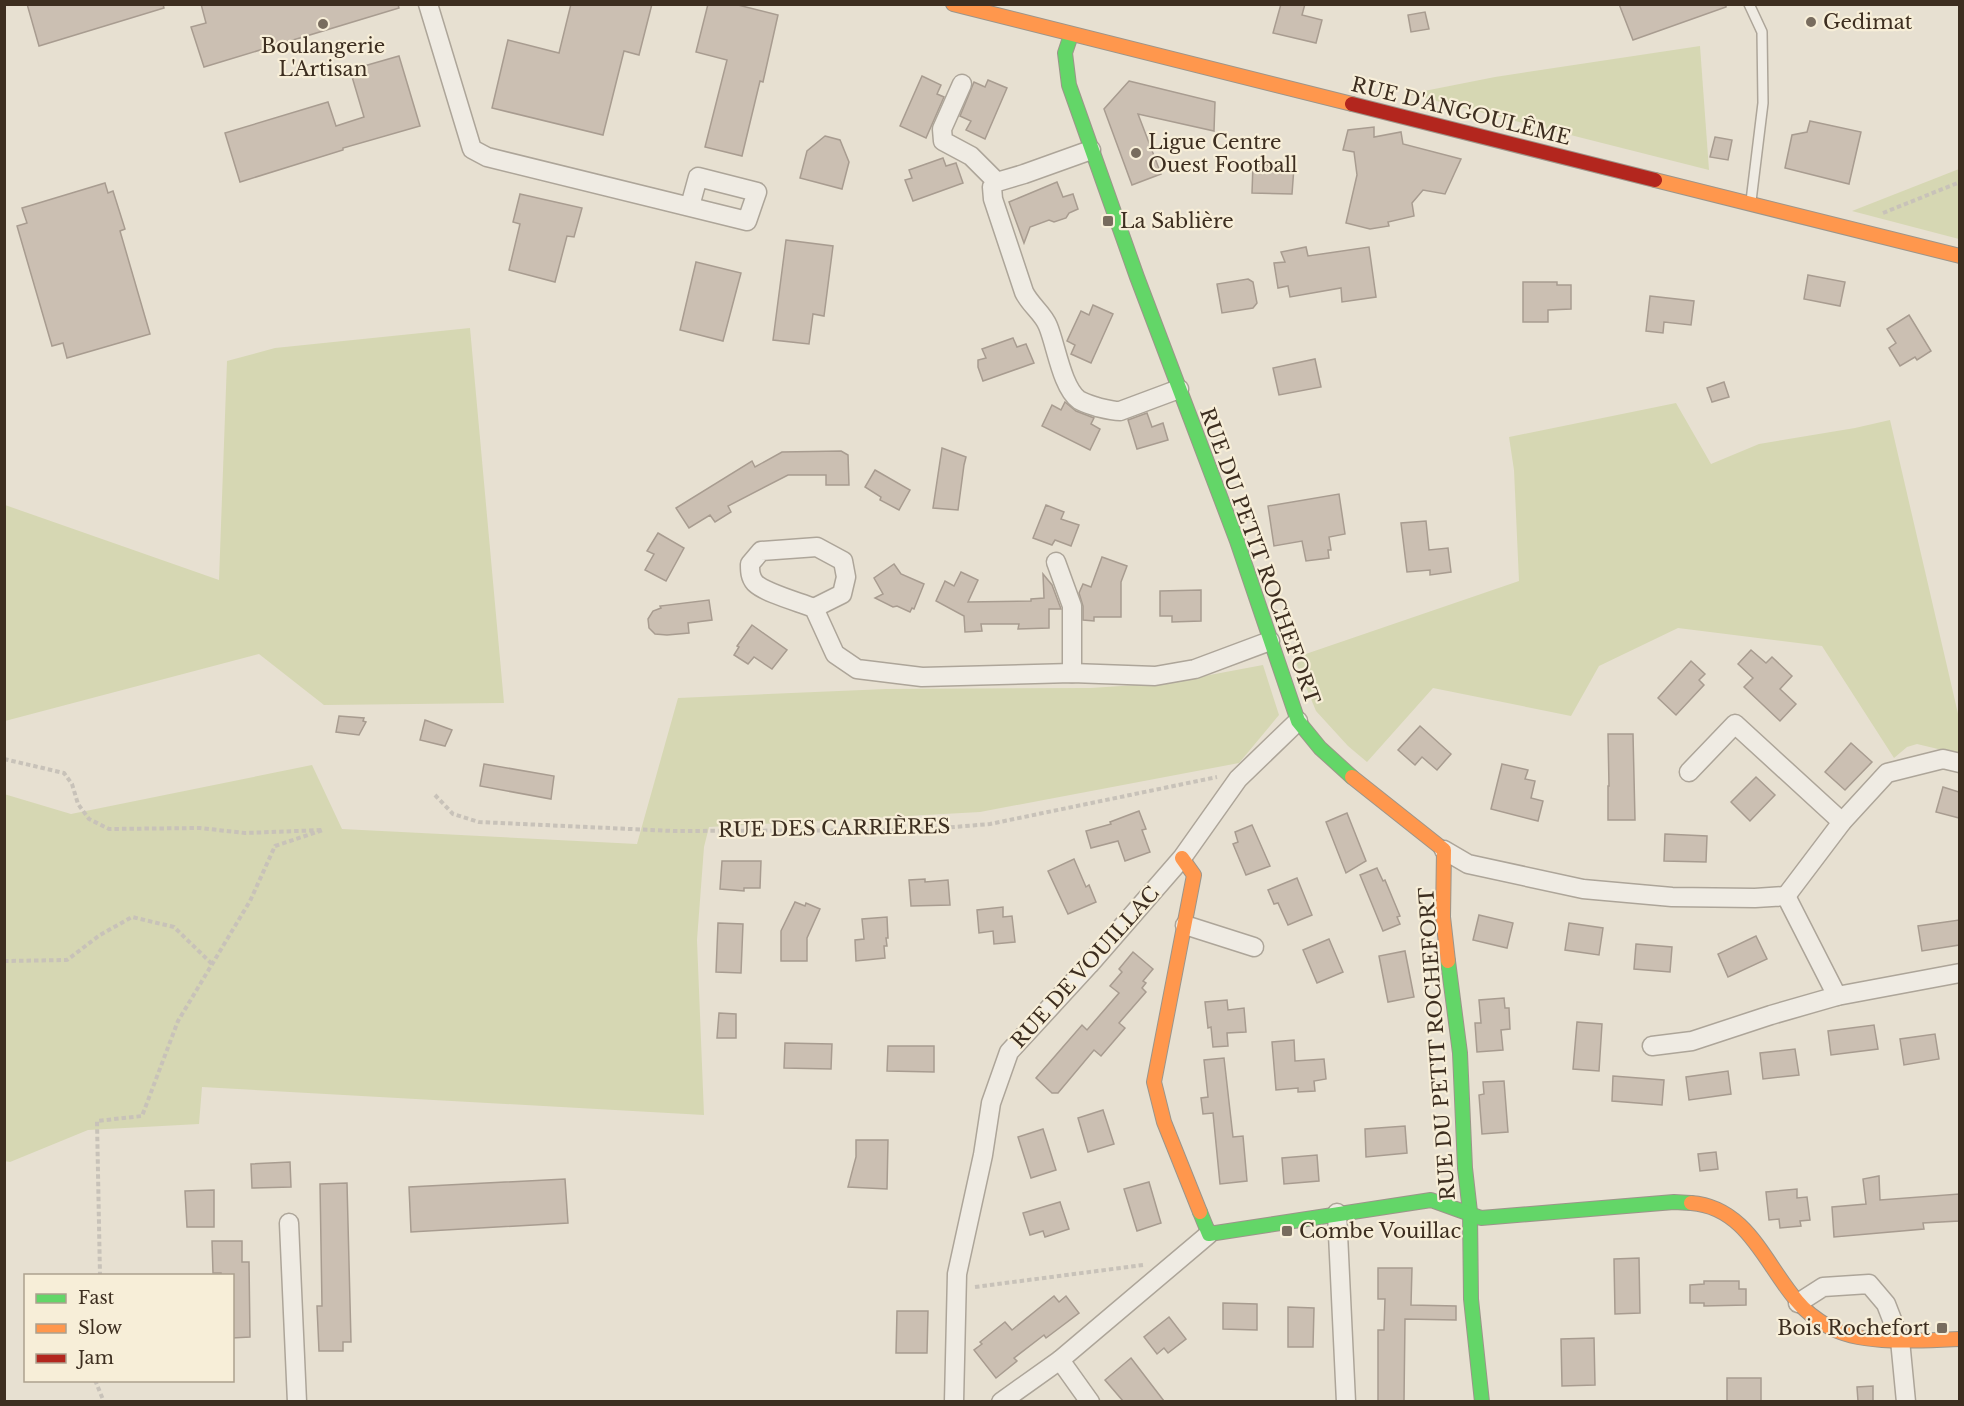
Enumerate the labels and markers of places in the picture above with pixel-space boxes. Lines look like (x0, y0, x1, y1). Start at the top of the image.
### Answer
place label: Gedimat (1823, 10, 1913, 34)
marker: Gedimat (1804, 15, 1818, 29)
marker: Boulangerie L'Artisan (316, 17, 330, 31)
place label: Boulangerie L'Artisan (261, 34, 385, 81)
place label: Ligue Centre Ouest Football (1148, 130, 1298, 177)
marker: Ligue Centre Ouest Football (1129, 146, 1143, 160)
place label: La Sablière (1120, 209, 1234, 233)
marker: La Sablière (1101, 214, 1115, 228)
place label: Combe Vouillac (1299, 1219, 1461, 1243)
marker: Combe Vouillac (1280, 1224, 1294, 1238)
place label: Bois Rochefort (1777, 1316, 1930, 1340)
marker: Bois Rochefort (1935, 1321, 1949, 1335)

